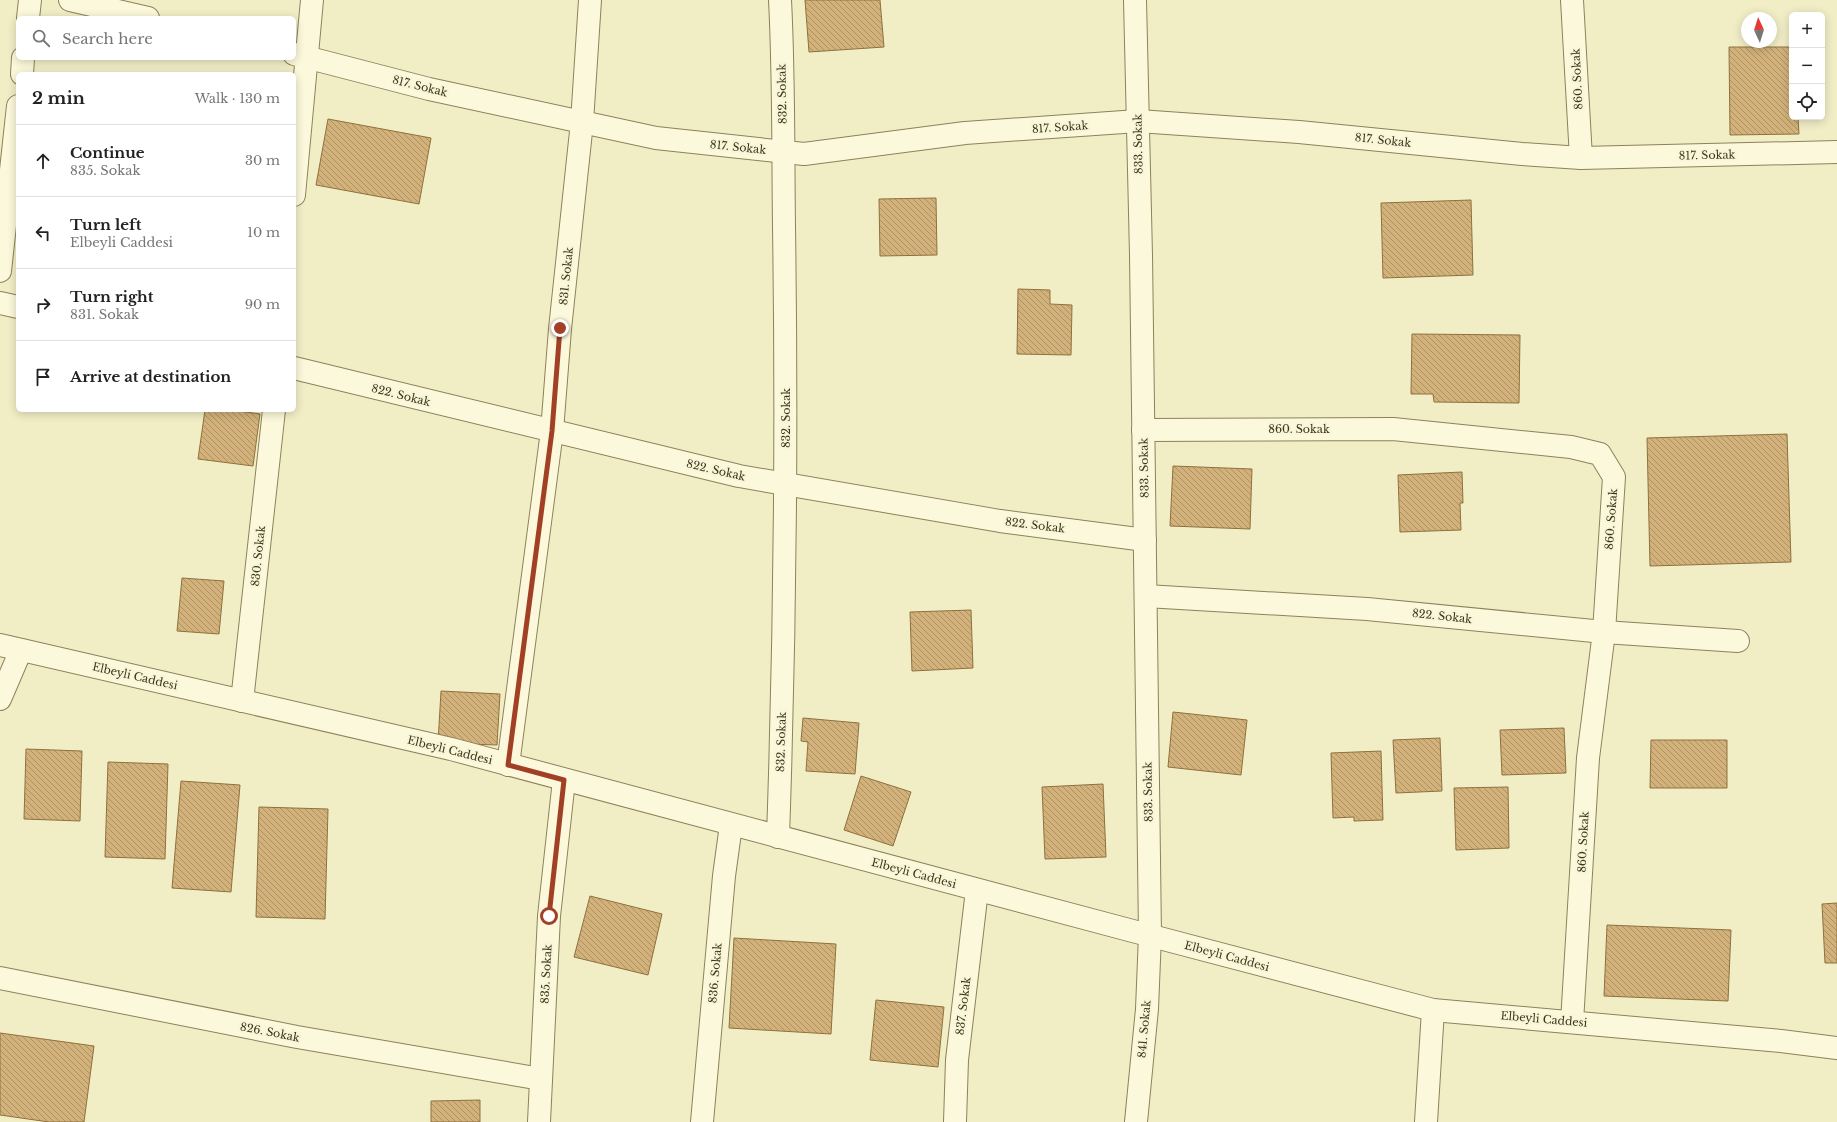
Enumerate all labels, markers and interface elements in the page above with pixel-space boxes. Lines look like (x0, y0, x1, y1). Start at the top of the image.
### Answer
north arrow (1741, 12, 1777, 48)
map controls (1789, 12, 1825, 120)
button: + (1789, 12, 1825, 48)
search box (16, 16, 296, 60)
icon: search (30, 27, 52, 49)
text: Search here (62, 29, 153, 48)
street label: 860. Sokak (1568, 48, 1586, 110)
button: − (1789, 48, 1825, 84)
street label: 832. Sokak (774, 64, 790, 124)
street label: 817. Sokak (391, 72, 449, 100)
button: locate (1789, 84, 1825, 120)
text: 2 min (32, 88, 85, 109)
text: Walk · 130 m (195, 90, 280, 107)
street label: 833. Sokak (1130, 114, 1146, 174)
street label: 817. Sokak (1031, 118, 1089, 136)
street label: 817. Sokak (1354, 130, 1412, 150)
street label: 817. Sokak (709, 137, 767, 157)
text: Continue (70, 143, 145, 162)
street label: 817. Sokak (1679, 148, 1736, 162)
icon: ahead (32, 150, 54, 172)
text: 30 m (245, 152, 280, 169)
text: 835. Sokak (70, 162, 140, 179)
text: Turn left (70, 215, 141, 234)
icon: left (32, 222, 54, 244)
text: 10 m (247, 224, 280, 241)
text: Elbeyli Caddesi (70, 234, 173, 251)
street label: 831. Sokak (556, 246, 576, 306)
text: Turn right (70, 287, 153, 306)
icon: right (32, 294, 54, 316)
text: 90 m (245, 296, 280, 313)
text: 831. Sokak (70, 306, 139, 323)
route end (551, 319, 569, 337)
icon: arrive (32, 366, 54, 388)
text: Arrive at destination (70, 367, 231, 386)
street label: 822. Sokak (370, 381, 432, 409)
street label: 832. Sokak (779, 388, 793, 448)
street label: 860. Sokak (1268, 422, 1330, 436)
street label: 833. Sokak (1136, 438, 1152, 498)
street label: 822. Sokak (685, 456, 747, 484)
street label: 860. Sokak (1602, 488, 1620, 550)
street label: 822. Sokak (1004, 514, 1066, 536)
street label: 830. Sokak (248, 525, 268, 587)
street label: 822. Sokak (1411, 606, 1473, 626)
street label: Elbeyli Caddesi (91, 659, 179, 693)
street label: 832. Sokak (773, 711, 789, 772)
street label: Elbeyli Caddesi (406, 733, 494, 767)
street label: 833. Sokak (1140, 762, 1156, 822)
street label: 860. Sokak (1574, 811, 1592, 873)
street label: Elbeyli Caddesi (870, 855, 958, 891)
route start (540, 907, 558, 925)
street label: Elbeyli Caddesi (1183, 938, 1271, 974)
street label: 836. Sokak (705, 942, 725, 1004)
street label: 835. Sokak (537, 944, 555, 1004)
street label: 837. Sokak (952, 976, 974, 1036)
street label: 841. Sokak (1134, 999, 1154, 1059)
street label: Elbeyli Caddesi (1500, 1008, 1588, 1030)
street label: 826. Sokak (239, 1019, 301, 1045)

